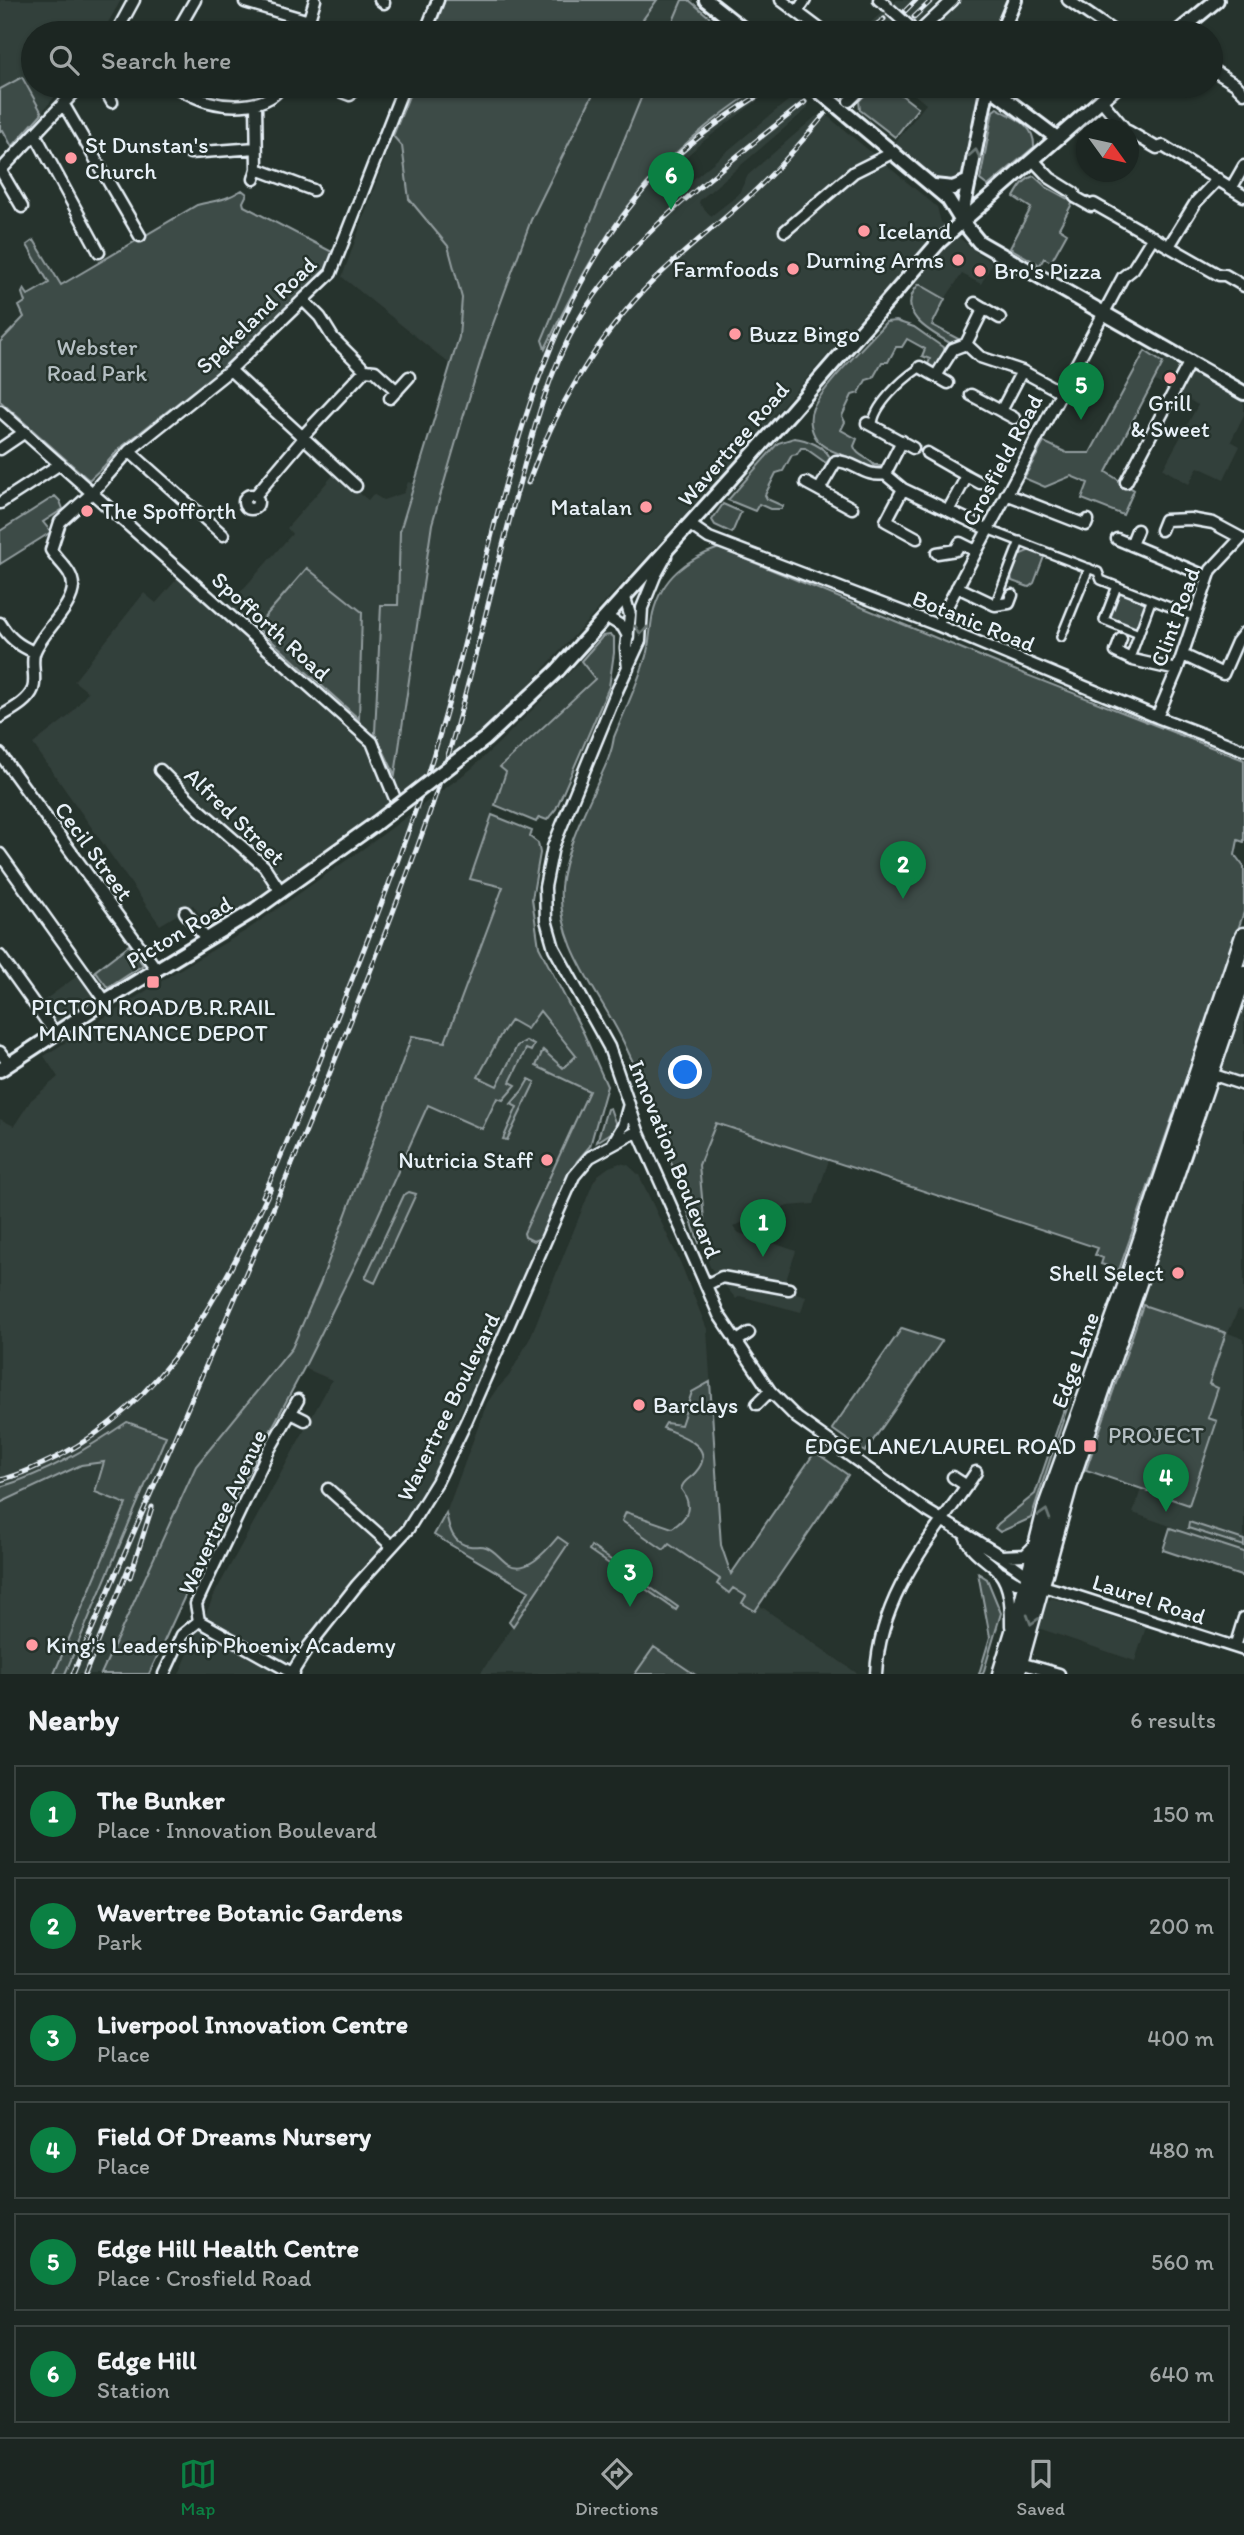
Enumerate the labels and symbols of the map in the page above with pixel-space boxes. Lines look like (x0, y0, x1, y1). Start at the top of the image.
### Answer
north arrow (1076, 119, 1139, 182)
place label: St Dunstan's Church (85, 131, 209, 185)
one-way arrow (966, 148, 981, 160)
marker: St Dunstan's Church (63, 150, 79, 166)
pin: 6 (648, 152, 694, 210)
place label: Iceland (878, 217, 952, 245)
marker: Iceland (856, 223, 872, 239)
place label: Durning Arms (806, 246, 944, 274)
street label: Spekeland Road (190, 250, 323, 380)
marker: Durning Arms (950, 252, 966, 268)
place label: Farmfoods (673, 255, 779, 283)
place label: Bro's Pizza (994, 257, 1102, 285)
marker: Farmfoods (785, 261, 801, 277)
marker: Bro's Pizza (972, 263, 988, 279)
place label: Buzz Bingo (749, 320, 860, 348)
marker: Buzz Bingo (727, 326, 743, 342)
park label: Webster Road Park (47, 333, 147, 387)
pin: 5 (1058, 362, 1104, 420)
marker: Grill & Sweet (1162, 370, 1178, 386)
street label: Wavertree Road (671, 376, 795, 512)
street label: Crosfield Road (955, 389, 1049, 531)
place label: Grill & Sweet (1130, 389, 1210, 443)
place label: Matalan (551, 493, 632, 521)
place label: The Spofforth (101, 497, 237, 525)
marker: Matalan (638, 499, 654, 515)
marker: The Spofforth (79, 503, 95, 519)
street label: Clint Road (1144, 563, 1206, 671)
street label: Spofforth Road (206, 565, 336, 687)
street label: Botanic Road (908, 584, 1040, 658)
one-way arrow (634, 625, 649, 636)
street label: Alfred Street (179, 761, 291, 871)
street label: Cecil Street (49, 796, 139, 906)
pin: 2 (880, 841, 926, 899)
street label: Picton Road (121, 889, 237, 975)
marker: PICTON ROAD/B.R.RAIL MAINTENANCE DEPOT (145, 974, 161, 990)
place label: PICTON ROAD/B.R.RAIL MAINTENANCE DEPOT (31, 993, 275, 1047)
your location (668, 1055, 702, 1089)
street label: Innovation Boulevard (622, 1056, 728, 1263)
place label: Nutricia Staff (398, 1146, 533, 1174)
marker: Nutricia Staff (539, 1152, 555, 1168)
pin: 1 (740, 1199, 786, 1257)
place label: Shell Select (1049, 1259, 1164, 1287)
marker: Shell Select (1170, 1265, 1186, 1281)
street label: Wavertree Boulevard (390, 1308, 506, 1506)
street label: Edge Lane (1045, 1308, 1105, 1412)
place label: Barclays (653, 1391, 738, 1419)
marker: Barclays (631, 1397, 647, 1413)
park label: PROJECT (1108, 1421, 1204, 1449)
street label: Wavertree Avenue (171, 1425, 273, 1599)
place label: EDGE LANE/LAUREL ROAD (805, 1432, 1076, 1460)
marker: EDGE LANE/LAUREL ROAD (1082, 1438, 1098, 1454)
pin: 4 (1143, 1454, 1189, 1512)
one-way arrow (1036, 1508, 1051, 1520)
pin: 3 (607, 1549, 653, 1607)
street label: Laurel Road (1089, 1568, 1210, 1631)
one-way arrow (1026, 1614, 1041, 1626)
place label: King's Leadership Phoenix Academy (46, 1631, 396, 1659)
marker: King's Leadership Phoenix Academy (24, 1637, 40, 1653)

